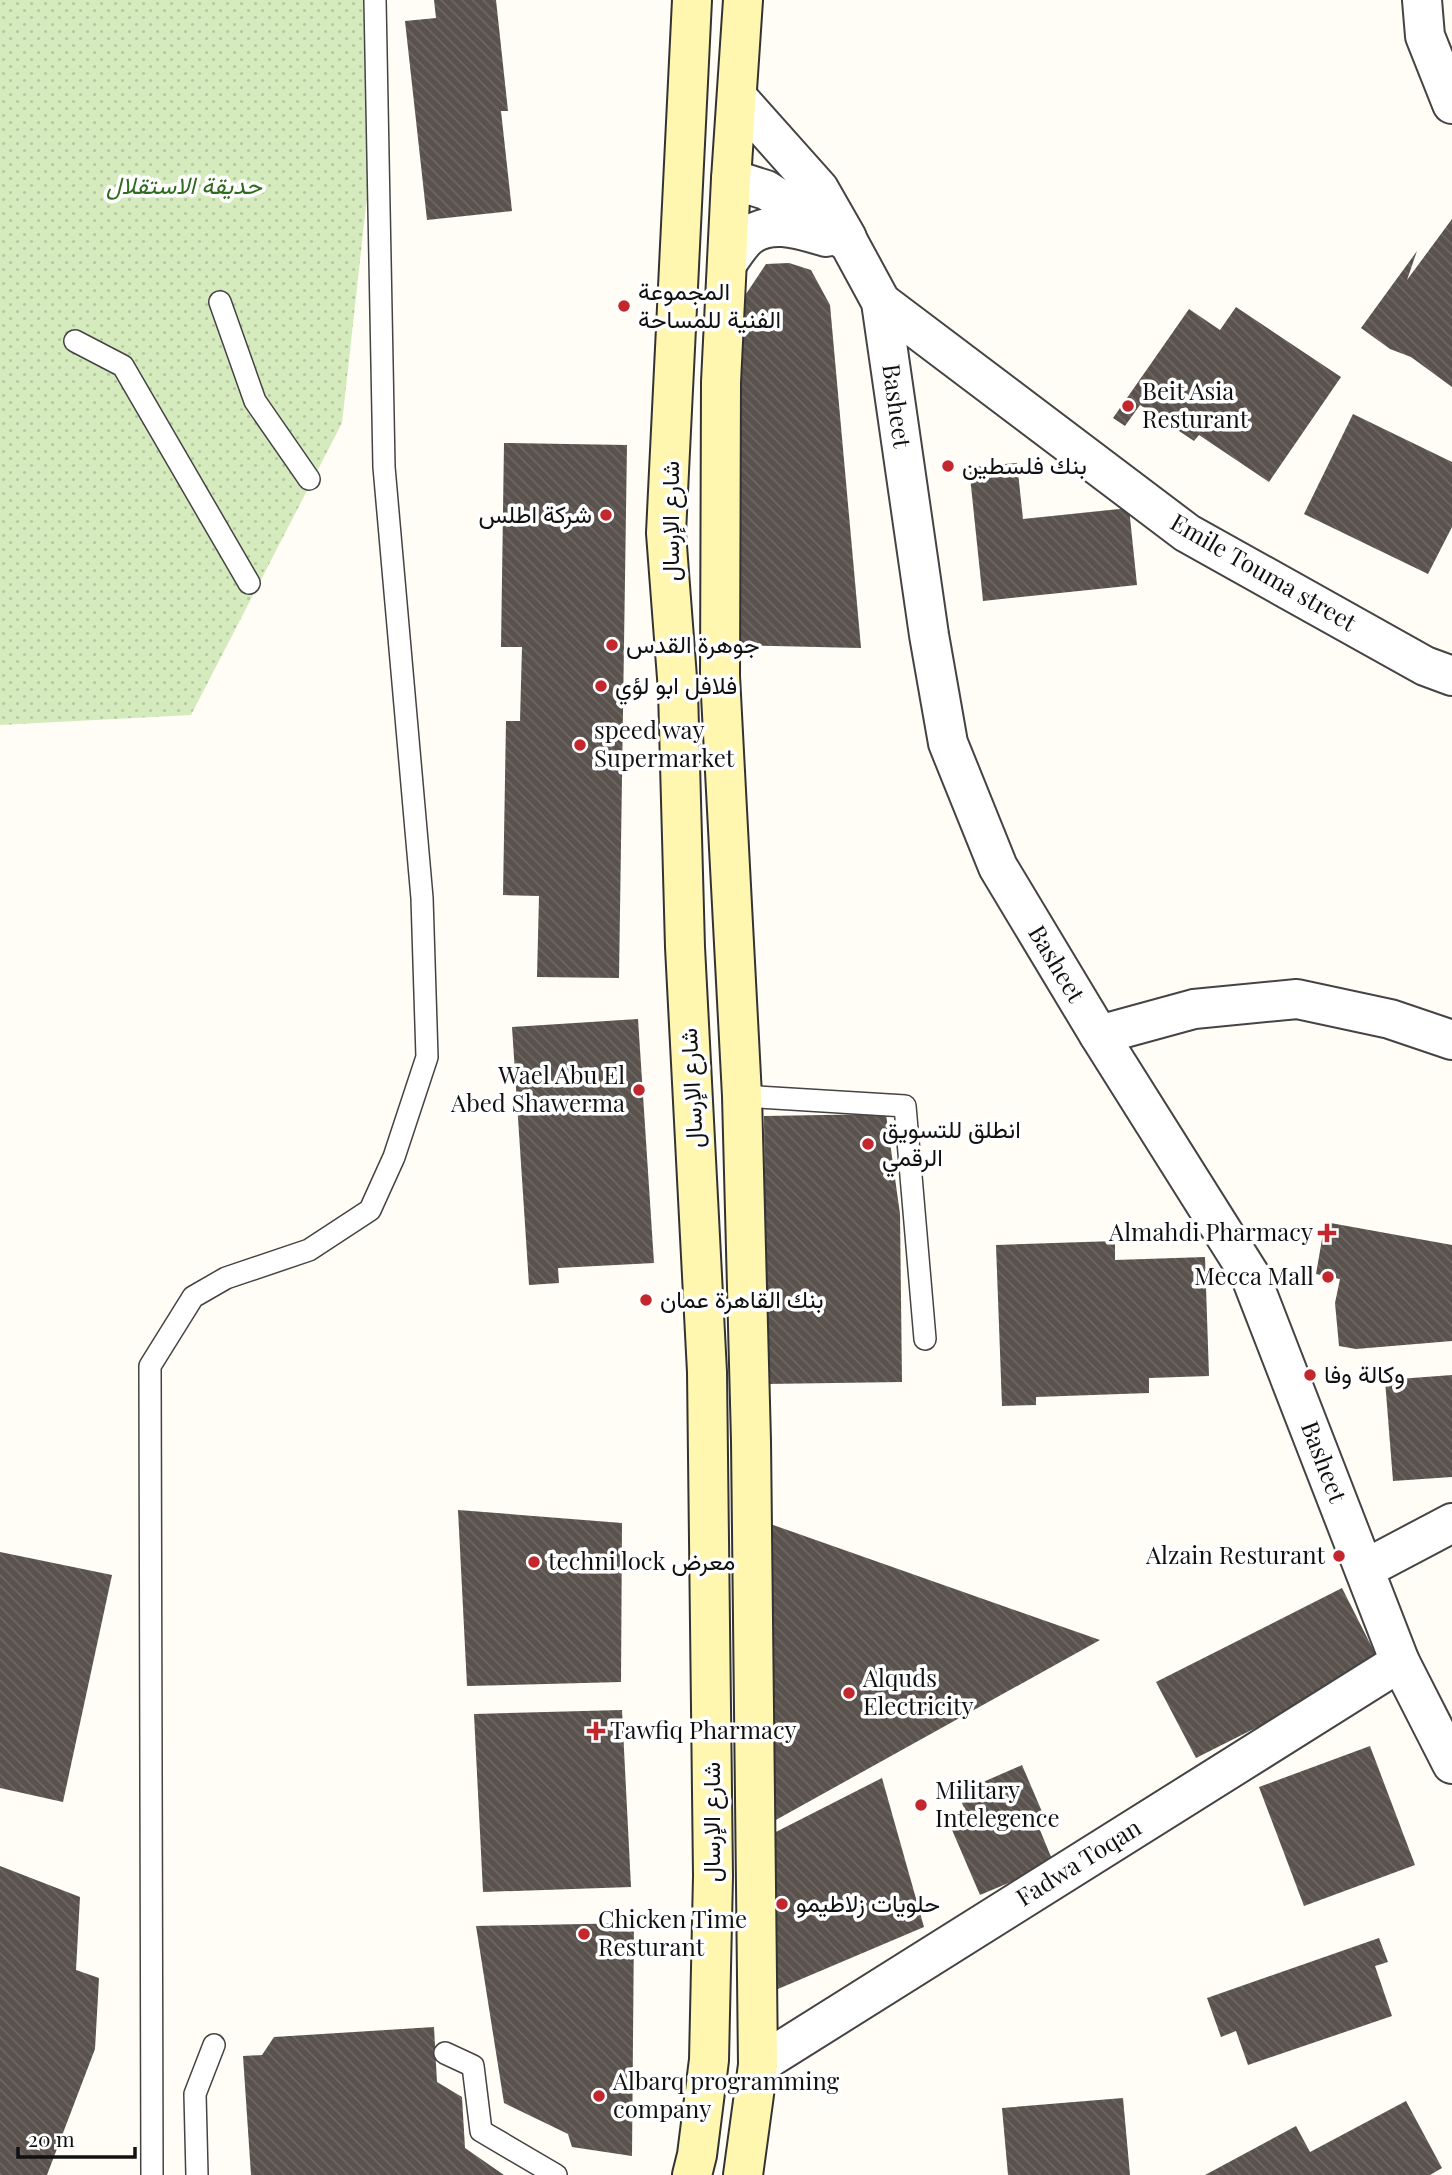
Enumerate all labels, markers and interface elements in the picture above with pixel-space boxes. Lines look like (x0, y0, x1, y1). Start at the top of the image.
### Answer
park label: حديقة الاستقلال (106, 168, 263, 200)
place label: المجموعة الفنية للمساحة (638, 274, 781, 334)
marker: المجموعة الفنية للمساحة (616, 298, 632, 314)
street label: Basheet (876, 362, 920, 450)
place label: Beit Asia Resturant (1142, 374, 1249, 434)
marker: Beit Asia Resturant (1120, 398, 1136, 414)
place label: بنك فلسطين (962, 448, 1087, 480)
marker: بنك فلسطين (940, 458, 956, 474)
street label: شارع الإرسال (653, 461, 687, 581)
place label: شركة اطلس (478, 497, 592, 530)
street label: Emile Touma street (1165, 505, 1363, 638)
marker: شركة اطلس (598, 507, 614, 523)
place label: جوهرة القدس (626, 627, 760, 660)
marker: جوهرة القدس (604, 637, 620, 653)
place label: فلافل ابو لؤي (615, 668, 737, 705)
marker: فلافل ابو لؤي (593, 678, 609, 694)
place label: speed way Supermarket (594, 713, 735, 773)
marker: speed way Supermarket (572, 737, 588, 753)
street label: Basheet (1022, 919, 1093, 1008)
street label: شارع الإرسال (671, 1027, 711, 1149)
place label: Wael Abu El Abed Shawerma (450, 1058, 625, 1118)
marker: Wael Abu El Abed Shawerma (631, 1082, 647, 1098)
place label: انطلق للتسويق الرقمي (882, 1112, 1021, 1177)
marker: انطلق للتسويق الرقمي (860, 1136, 876, 1152)
place label: Almahdi Pharmacy (1108, 1215, 1313, 1247)
marker: Almahdi Pharmacy (1319, 1225, 1335, 1241)
place label: Mecca Mall (1194, 1259, 1314, 1291)
marker: Mecca Mall (1320, 1269, 1336, 1285)
place label: بنك القاهرة عمان (660, 1282, 824, 1315)
marker: بنك القاهرة عمان (638, 1292, 654, 1308)
place label: وكالة وفا (1324, 1357, 1405, 1390)
marker: وكالة وفا (1302, 1367, 1318, 1383)
street label: Basheet (1295, 1416, 1355, 1507)
place label: Alzain Resturant (1145, 1538, 1326, 1570)
place label: techni lock معرض (548, 1544, 735, 1577)
marker: Alzain Resturant (1331, 1548, 1347, 1564)
marker: techni lock معرض (526, 1554, 542, 1570)
place label: Alquds Electricity (862, 1661, 974, 1721)
marker: Alquds Electricity (841, 1685, 857, 1701)
place label: Tawfiq Pharmacy (610, 1713, 797, 1745)
marker: Tawfiq Pharmacy (588, 1723, 604, 1739)
street label: شارع الإرسال (694, 1762, 728, 1882)
place label: Military Intelegence (935, 1773, 1060, 1833)
marker: Military Intelegence (913, 1797, 929, 1813)
street label: Fadwa Toqan (1009, 1810, 1146, 1912)
place label: حلويات زلاطيمو (796, 1886, 940, 1919)
marker: حلويات زلاطيمو (774, 1896, 790, 1912)
place label: Chicken Time Resturant (598, 1902, 747, 1962)
marker: Chicken Time Resturant (576, 1926, 592, 1942)
place label: Albarq programming company (612, 2064, 839, 2124)
marker: Albarq programming company (591, 2088, 607, 2104)
scale bar (18, 2116, 135, 2160)
text: 20 m (28, 2124, 75, 2152)

